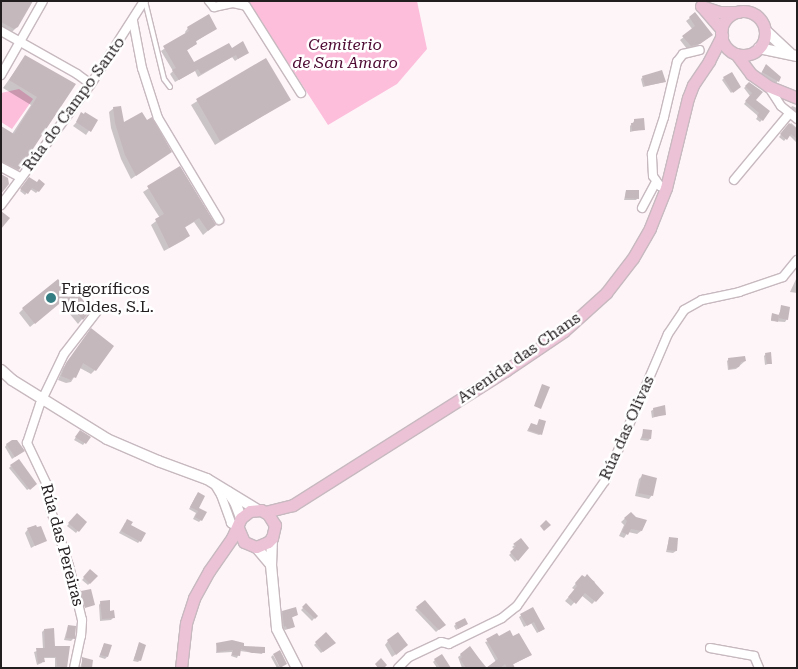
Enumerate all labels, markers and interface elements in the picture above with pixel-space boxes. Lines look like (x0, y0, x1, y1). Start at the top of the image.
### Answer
street label: Rúa do Campo Santo (19, 33, 129, 175)
park label: Cemiterio de San Amaro (292, 35, 398, 73)
place label: Frigoríficos Moldes, S.L. (61, 279, 154, 317)
marker: Frigoríficos Moldes, S.L. (45, 292, 57, 304)
street label: Avenida das Chans (454, 308, 584, 408)
street label: Rúa das Olivas (595, 373, 659, 483)
street label: Rúa das Pereiras (36, 482, 88, 608)

